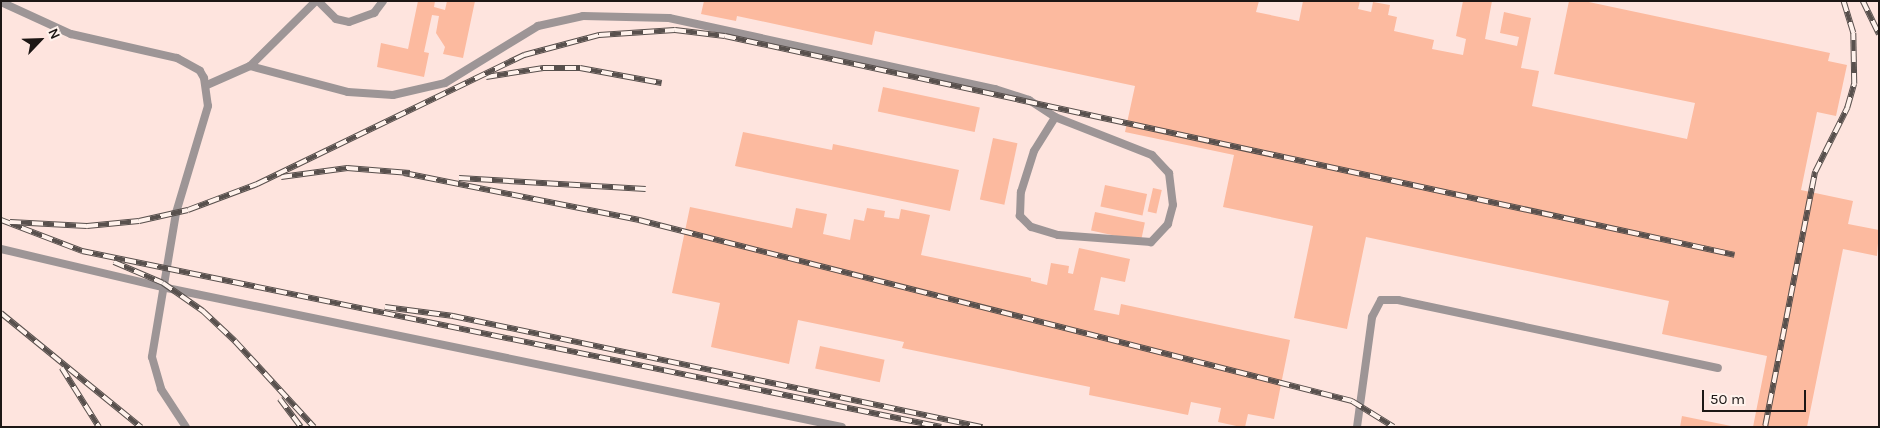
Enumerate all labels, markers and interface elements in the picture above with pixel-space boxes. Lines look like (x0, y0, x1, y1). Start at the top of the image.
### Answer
north arrow (15, 15, 65, 65)
text: N (44, 26, 64, 42)
scale bar (1705, 380, 1809, 412)
text: 50 m (1710, 390, 1745, 408)

